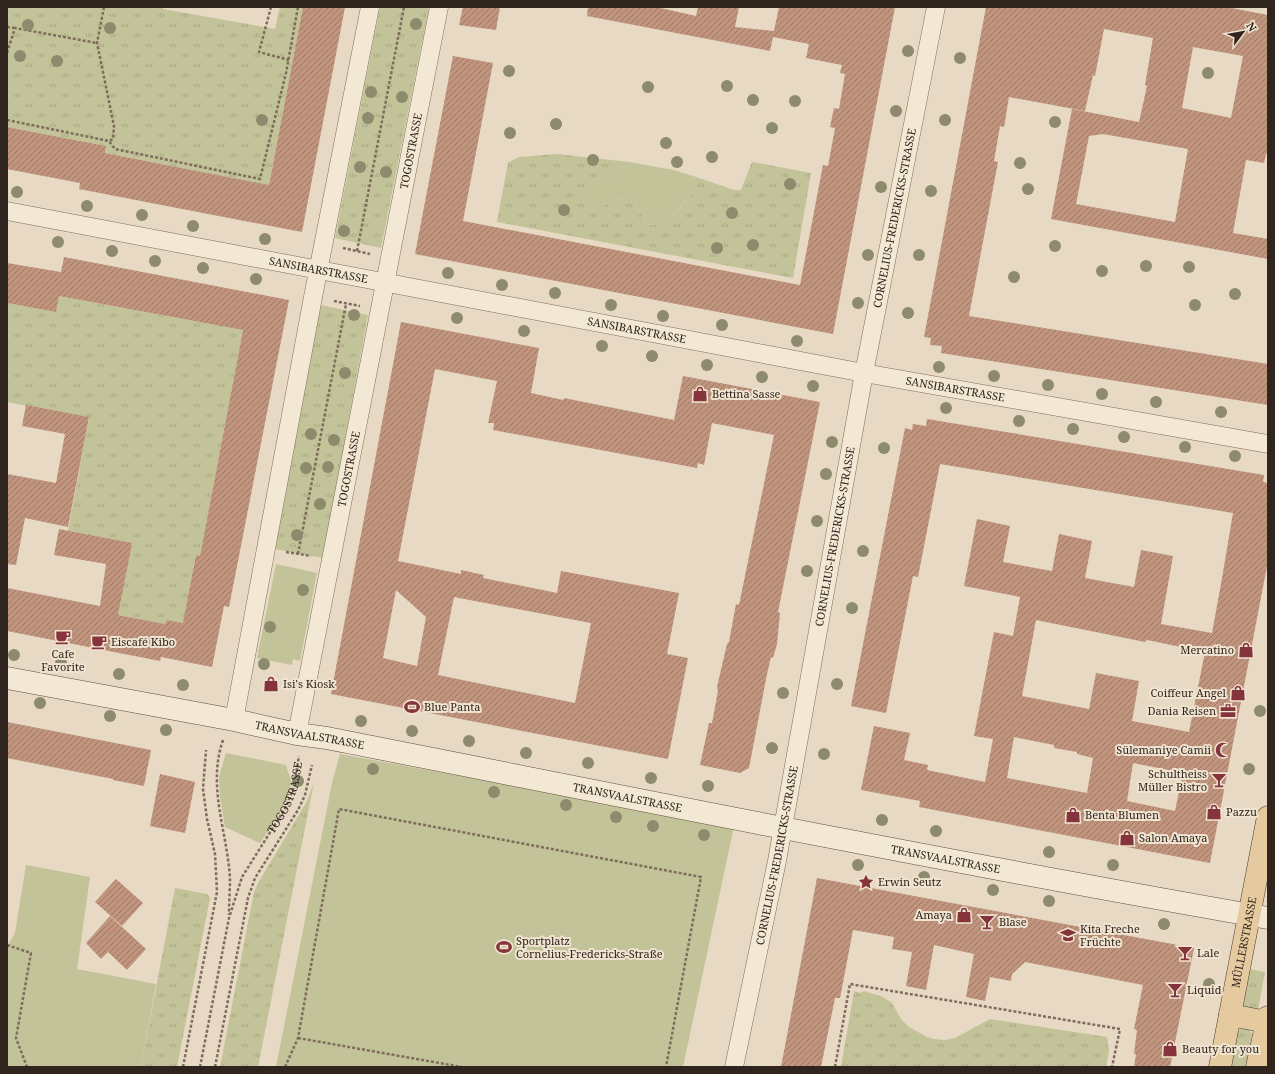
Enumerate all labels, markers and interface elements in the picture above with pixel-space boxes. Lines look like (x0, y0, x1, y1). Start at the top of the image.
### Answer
north arrow (1223, 12, 1263, 52)
text: N (1243, 19, 1261, 34)
street label: TOGOSTRASSE (396, 112, 425, 190)
street label: CORNELIUS-FREDERICKS-STRASSE (869, 127, 919, 309)
street label: SANSIBARSTRASSE (268, 253, 369, 286)
street label: SANSIBARSTRASSE (586, 313, 688, 346)
street label: SANSIBARSTRASSE (905, 373, 1006, 405)
shop icon: Bettina Sasse (691, 385, 709, 403)
place label: Bettina Sasse (712, 386, 781, 401)
street label: TOGOSTRASSE (334, 430, 363, 508)
street label: CORNELIUS-FREDERICKS-STRASSE (811, 445, 858, 628)
cafe icon: Cafe Favorite (54, 628, 72, 646)
cafe icon: Eiscafé Kibo (90, 633, 108, 651)
place label: Eiscafé Kibo (111, 634, 175, 649)
shop icon: Mercatino (1237, 641, 1255, 659)
place label: Mercatino (1180, 642, 1234, 657)
place label: Cafe Favorite (41, 646, 85, 674)
shop icon: Isi's Kiosk (262, 675, 280, 693)
place label: Isi's Kiosk (283, 676, 335, 691)
shop icon: Coiffeur Angel (1229, 684, 1247, 702)
place label: Coiffeur Angel (1151, 685, 1227, 700)
sports icon: Blue Panta (403, 698, 421, 716)
place label: Blue Panta (424, 699, 480, 714)
office icon: Dania Reisen (1219, 702, 1237, 720)
place label: Dania Reisen (1148, 703, 1216, 718)
street label: TRANSVAALSTRASSE (254, 717, 366, 752)
mosque icon: Sülemaniye Camii (1214, 741, 1232, 759)
place label: Sülemaniye Camii (1116, 742, 1211, 757)
street label: TOGOSTRASSE (263, 760, 305, 836)
street label: CORNELIUS-FREDERICKS-STRASSE (752, 764, 801, 946)
place label: Schultheiss Müller Bistro (1138, 766, 1207, 794)
bar icon: Schultheiss Müller Bistro (1210, 771, 1228, 789)
street label: TRANSVAALSTRASSE (572, 779, 684, 815)
shop icon: Pazzu (1205, 803, 1223, 821)
place label: Pazzu (1226, 804, 1257, 819)
shop icon: Benta Blumen (1064, 806, 1082, 824)
place label: Benta Blumen (1085, 807, 1159, 822)
shop icon: Salon Amaya (1118, 829, 1136, 847)
place label: Salon Amaya (1139, 830, 1207, 845)
street label: TRANSVAALSTRASSE (890, 841, 1002, 876)
place icon: Erwin Seutz (857, 873, 875, 891)
place label: Erwin Seutz (878, 874, 941, 889)
street label: MÜLLERSTRASSE (1227, 895, 1260, 989)
shop icon: Amaya (955, 906, 973, 924)
place label: Amaya (915, 907, 952, 922)
bar icon: Blase (978, 913, 996, 931)
place label: Blase (999, 914, 1027, 929)
place label: Kita Freche Früchte (1080, 921, 1140, 949)
school or university icon: Kita Freche Früchte (1059, 926, 1077, 944)
place label: Sportplatz Cornelius-Fredericks-Straße (516, 933, 663, 961)
sports icon: Sportplatz Cornelius-Fredericks-Straße (495, 938, 513, 956)
bar icon: Lale (1176, 944, 1194, 962)
place label: Lale (1197, 945, 1219, 960)
bar icon: Liquid (1166, 981, 1184, 999)
place label: Liquid (1187, 982, 1222, 997)
shop icon: Beauty for you (1161, 1040, 1179, 1058)
place label: Beauty for you (1182, 1041, 1259, 1056)

